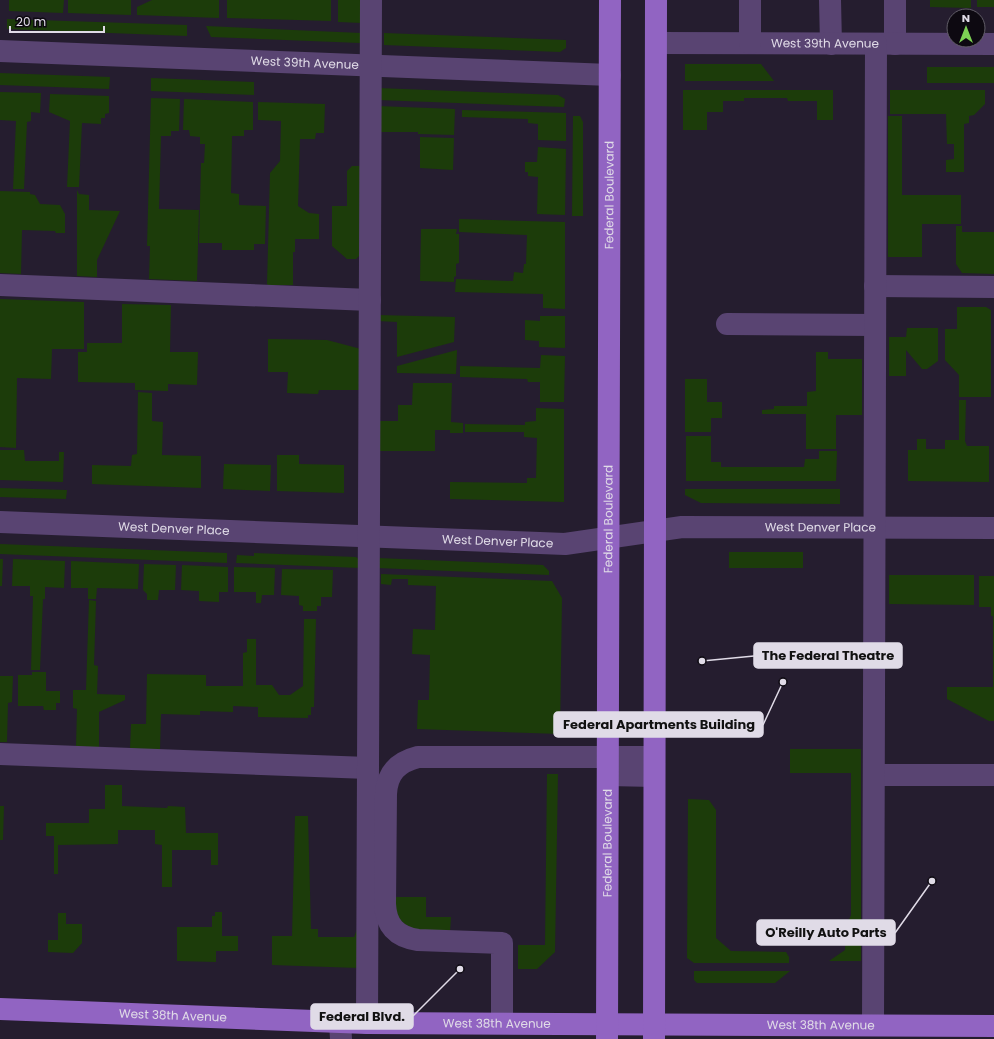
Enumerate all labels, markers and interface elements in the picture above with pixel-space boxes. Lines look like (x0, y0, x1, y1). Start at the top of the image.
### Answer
scale bar (10, 8, 104, 34)
north arrow (946, 8, 986, 48)
text: N (962, 10, 970, 26)
text: 20 m (16, 13, 46, 30)
street label: West 39th Avenue (771, 34, 879, 52)
street label: West 39th Avenue (250, 52, 359, 73)
street label: Federal Boulevard (600, 141, 618, 249)
street label: Federal Boulevard (599, 465, 617, 573)
street label: West Denver Place (118, 518, 230, 539)
street label: West Denver Place (765, 518, 876, 536)
street label: West Denver Place (442, 530, 554, 552)
callout: The Federal Theatre (754, 643, 902, 668)
text: The Federal Theatre (762, 646, 894, 665)
callout: Federal Apartments Building (554, 712, 763, 737)
text: Federal Apartments Building (563, 715, 755, 734)
street label: Federal Boulevard (598, 789, 616, 897)
callout: O'Reilly Auto Parts (757, 920, 895, 945)
text: O'Reilly Auto Parts (765, 923, 887, 942)
callout: Federal Blvd. (311, 1004, 413, 1029)
street label: West 38th Avenue (119, 1005, 227, 1026)
text: Federal Blvd. (319, 1007, 405, 1026)
street label: West 38th Avenue (443, 1014, 551, 1032)
street label: West 38th Avenue (767, 1016, 875, 1033)

